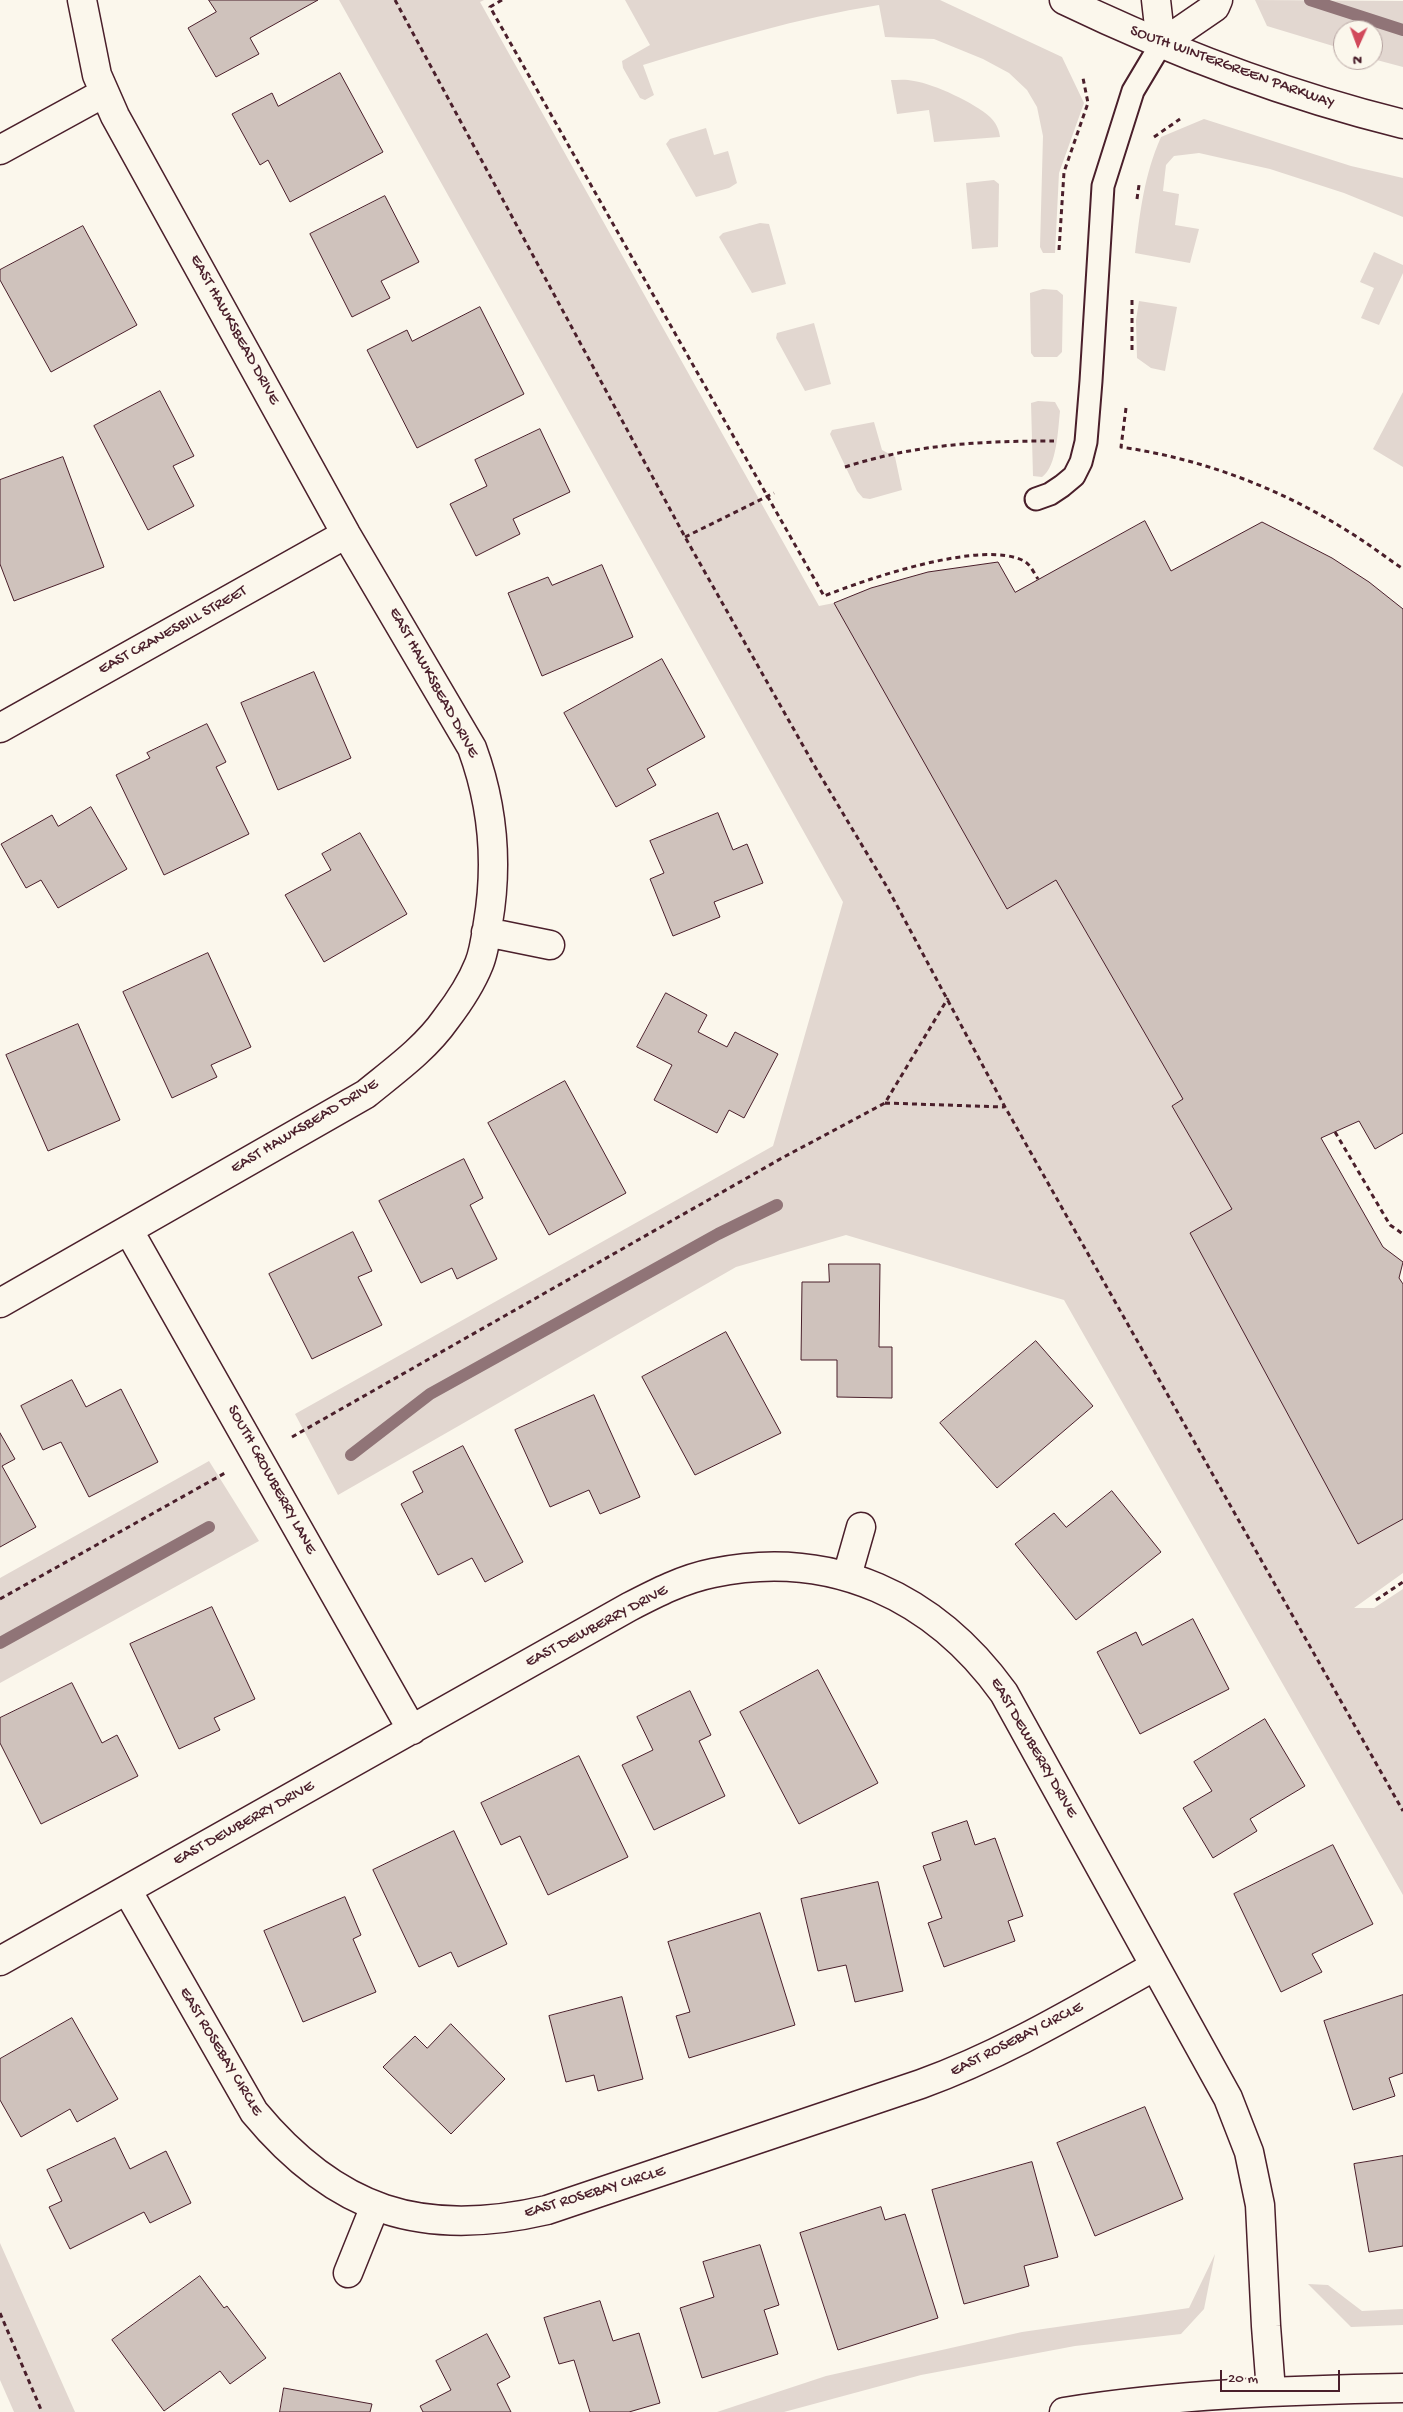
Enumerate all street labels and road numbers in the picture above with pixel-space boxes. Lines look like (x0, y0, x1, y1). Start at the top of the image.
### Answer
street label: SOUTH WINTERGREEN PARKWAY (1127, 22, 1337, 114)
street label: EAST HAWKSBEAD DRIVE (185, 252, 283, 408)
street label: EAST CRANESBILL STREET (95, 582, 251, 680)
street label: EAST HAWKSBEAD DRIVE (384, 605, 482, 761)
street label: EAST HAWKSBEAD DRIVE (228, 1075, 382, 1179)
street label: SOUTH CROWBERRY LANE (222, 1402, 320, 1558)
street label: EAST DEWBERRY DRIVE (523, 1581, 671, 1673)
street label: EAST DEWBERRY DRIVE (985, 1675, 1081, 1821)
street label: EAST DEWBERRY DRIVE (170, 1777, 318, 1871)
street label: EAST ROSEBAY CIRCLE (174, 1984, 266, 2120)
street label: EAST ROSEBAY CIRCLE (947, 1998, 1087, 2082)
street label: EAST ROSEBAY CIRCLE (522, 2162, 668, 2224)

